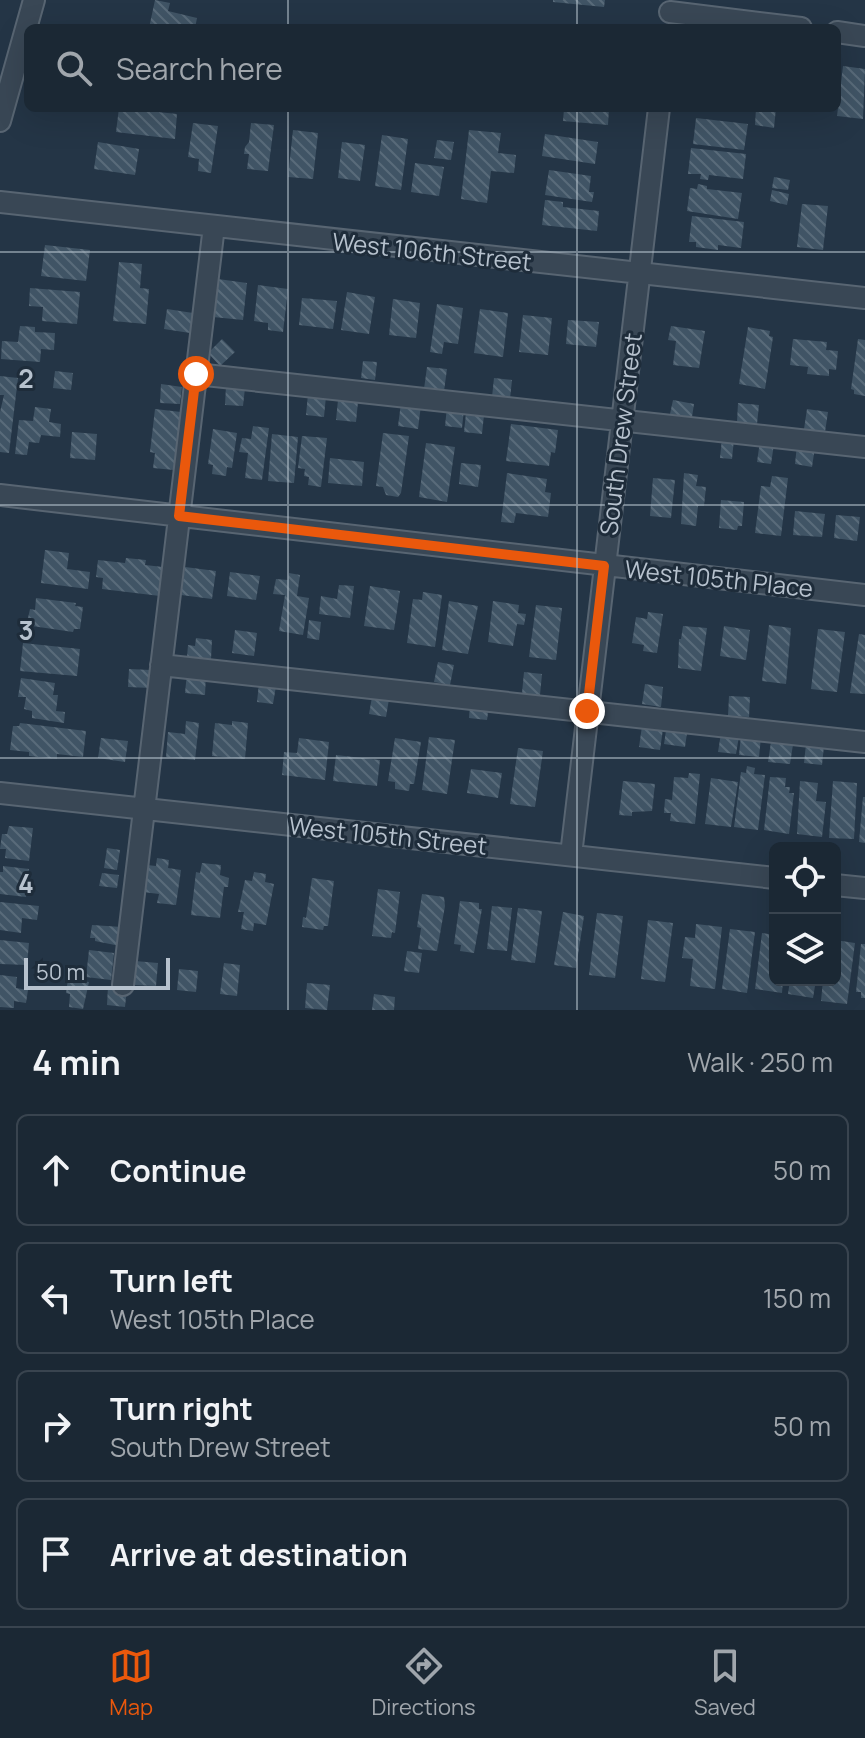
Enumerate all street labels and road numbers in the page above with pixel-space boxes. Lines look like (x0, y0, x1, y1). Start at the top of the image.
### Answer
street label: West 106th Street (331, 224, 533, 278)
street label: South Drew Street (591, 331, 649, 537)
street label: West 105th Place (623, 552, 815, 604)
street label: West 105th Street (287, 808, 489, 862)

